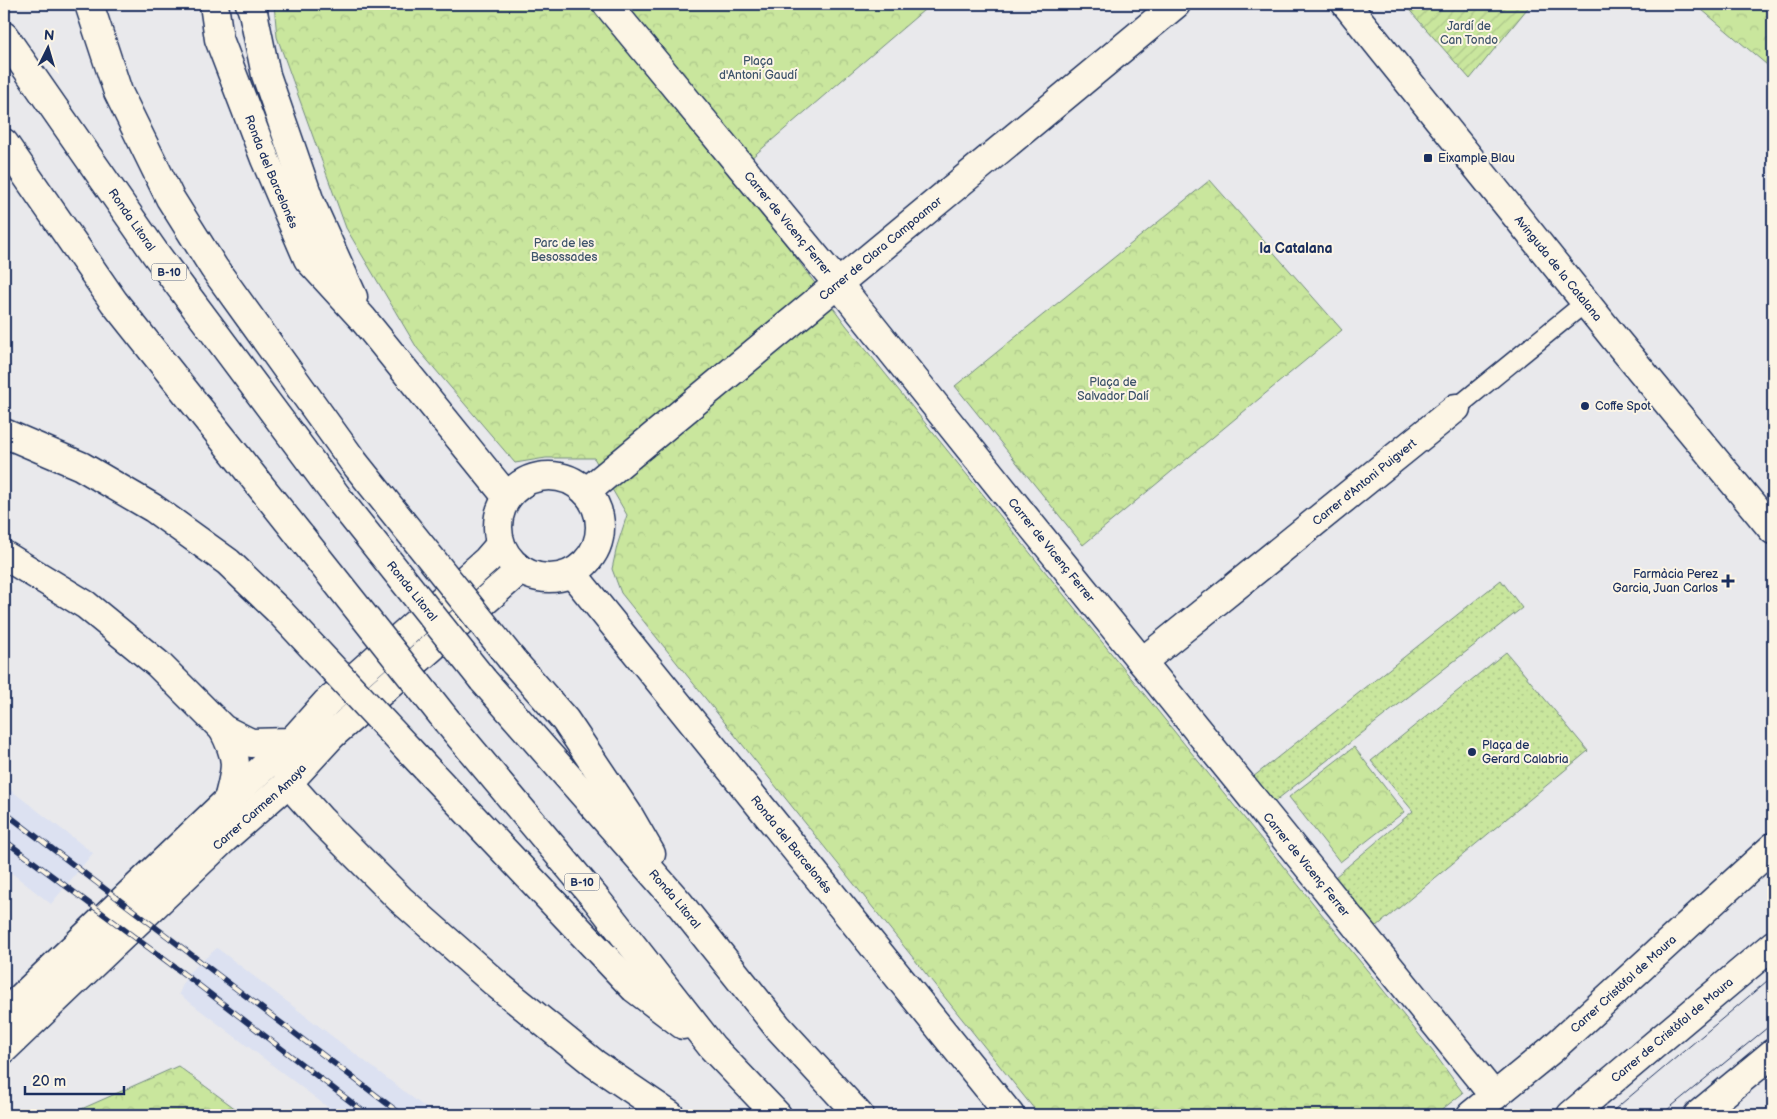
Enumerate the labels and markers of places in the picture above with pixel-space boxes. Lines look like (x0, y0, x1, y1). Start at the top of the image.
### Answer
place label: Eixample Blau (1438, 151, 1515, 166)
marker: Eixample Blau (1422, 152, 1434, 164)
place label: Coffe Spot (1595, 399, 1651, 414)
marker: Coffe Spot (1579, 400, 1591, 412)
place label: Farmàcia Perez Garcia, Juan Carlos (1613, 567, 1718, 596)
marker: Farmàcia Perez Garcia, Juan Carlos (1722, 575, 1734, 587)
place label: Plaça de Gerard Calabria (1482, 738, 1569, 767)
marker: Plaça de Gerard Calabria (1466, 746, 1478, 758)

